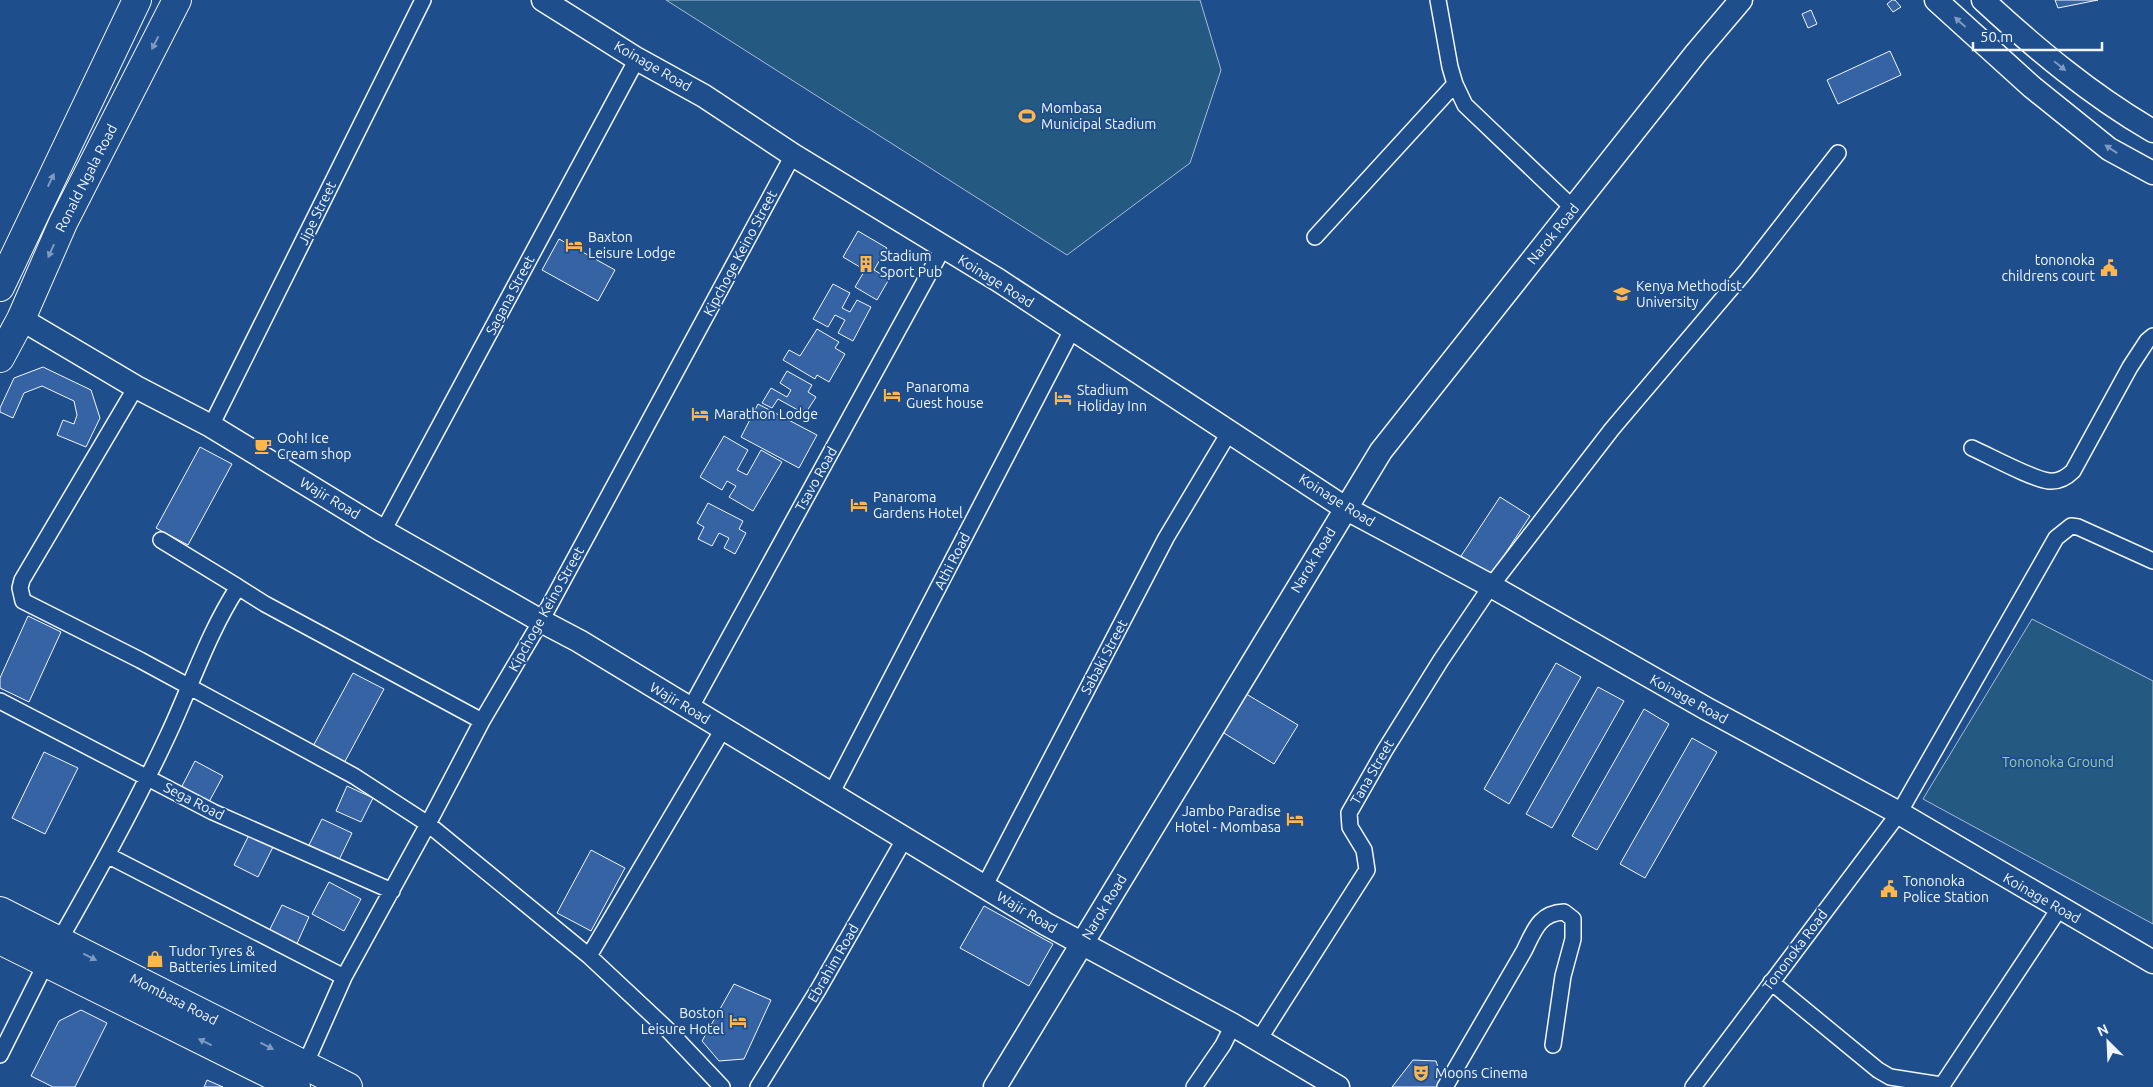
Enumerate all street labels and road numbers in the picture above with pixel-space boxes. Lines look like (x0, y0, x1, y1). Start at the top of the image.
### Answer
street label: Koinage Road (612, 37, 694, 95)
street label: Ronald Ngala Road (52, 121, 120, 235)
street label: Jipe Street (295, 178, 339, 247)
street label: Kipchoge Keino Street (700, 187, 780, 319)
street label: Narok Road (1524, 201, 1582, 267)
street label: Koinage Road (955, 251, 1037, 311)
street label: Sagana Street (482, 252, 538, 337)
street label: Tsavo Road (792, 444, 840, 514)
street label: Koinage Road (1296, 470, 1378, 530)
street label: Wajir Road (297, 474, 363, 522)
street label: Narok Road (1287, 524, 1339, 596)
street label: Athi Road (931, 530, 973, 592)
street label: Kipchoge Keino Street (505, 543, 587, 674)
street label: Sabaki Street (1078, 616, 1131, 697)
street label: Koinage Road (1647, 671, 1731, 727)
street label: Wajir Road (647, 679, 713, 727)
street label: Tana Street (1347, 736, 1397, 807)
street label: Sega Road (161, 779, 227, 823)
street label: Koinage Road (2001, 869, 2083, 927)
street label: Narok Road (1078, 871, 1130, 943)
street label: Wajir Road (994, 888, 1060, 936)
street label: Tononoka Road (1759, 906, 1831, 994)
street label: Ebrahim Road (804, 921, 862, 1005)
street label: Mombasa Road (127, 970, 221, 1028)

